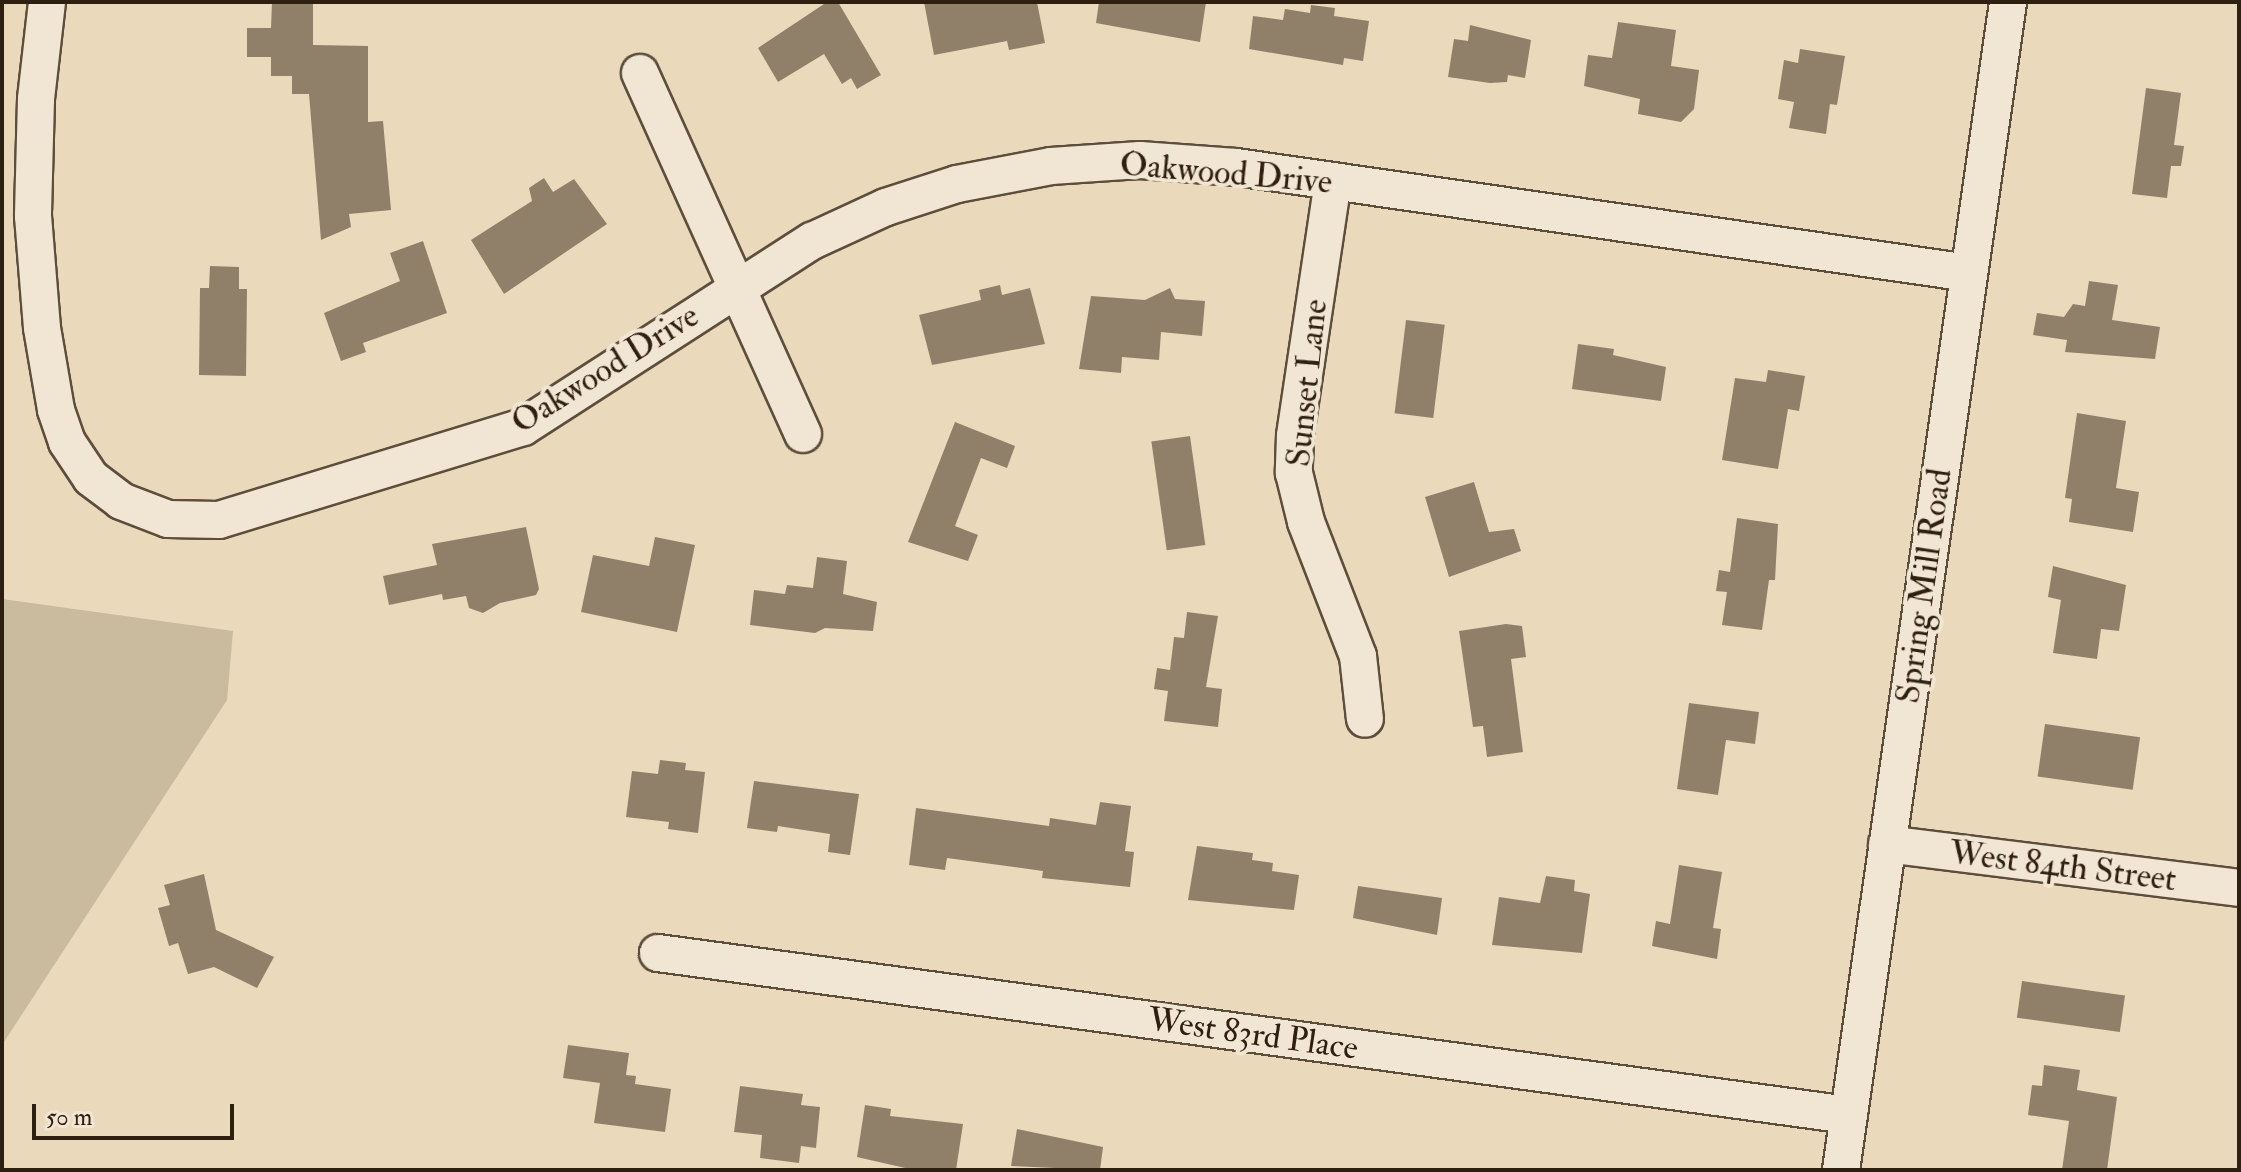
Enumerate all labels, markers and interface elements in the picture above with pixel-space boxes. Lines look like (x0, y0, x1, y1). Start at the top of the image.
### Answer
street label: Oakwood Drive (1118, 143, 1334, 203)
street label: Oakwood Drive (504, 295, 706, 443)
street label: Sunset Lane (1278, 297, 1336, 469)
street label: Spring Mill Road (1887, 466, 1961, 706)
street label: West 84th Street (1947, 832, 2179, 900)
street label: West 83rd Place (1145, 999, 1361, 1069)
scale bar (36, 1088, 238, 1138)
text: 50 m (46, 1102, 92, 1133)

